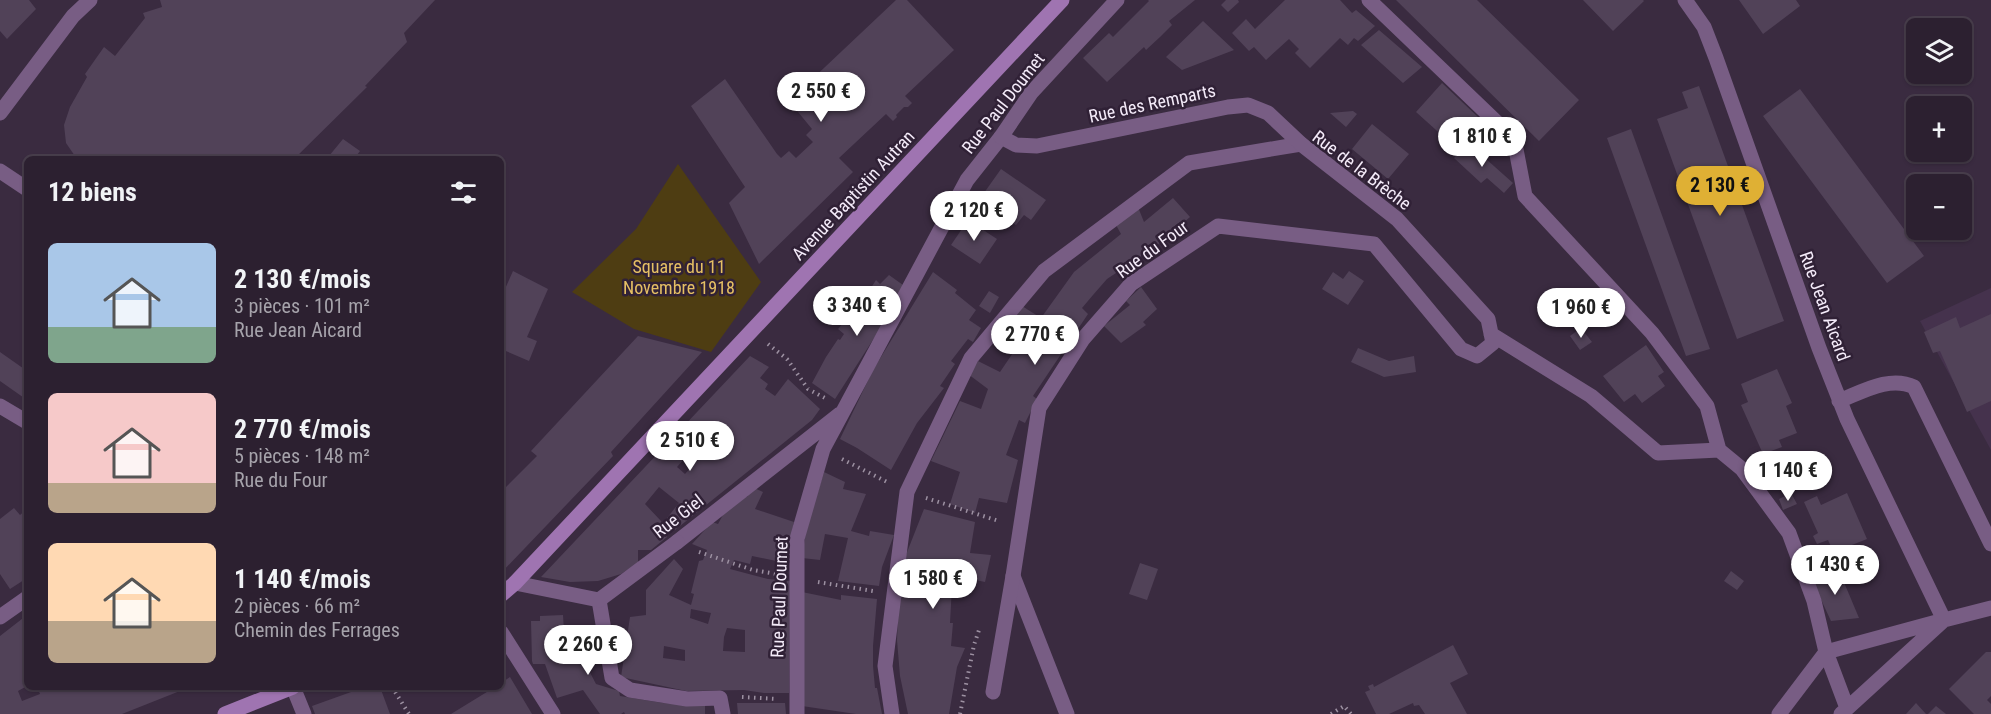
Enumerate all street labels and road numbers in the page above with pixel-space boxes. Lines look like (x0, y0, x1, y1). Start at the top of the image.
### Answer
street label: Rue Paul Doumet (957, 49, 1049, 157)
street label: Rue des Remparts (1087, 79, 1217, 127)
street label: Avenue Baptistin Autran (787, 126, 919, 264)
street label: Rue de la Brèche (1308, 126, 1416, 214)
street label: Rue du Four (1112, 215, 1193, 282)
street label: Rue Jean Aicard (1795, 248, 1855, 364)
street label: Rue Giel (649, 490, 707, 542)
street label: Rue Paul Doumet (766, 536, 792, 658)

